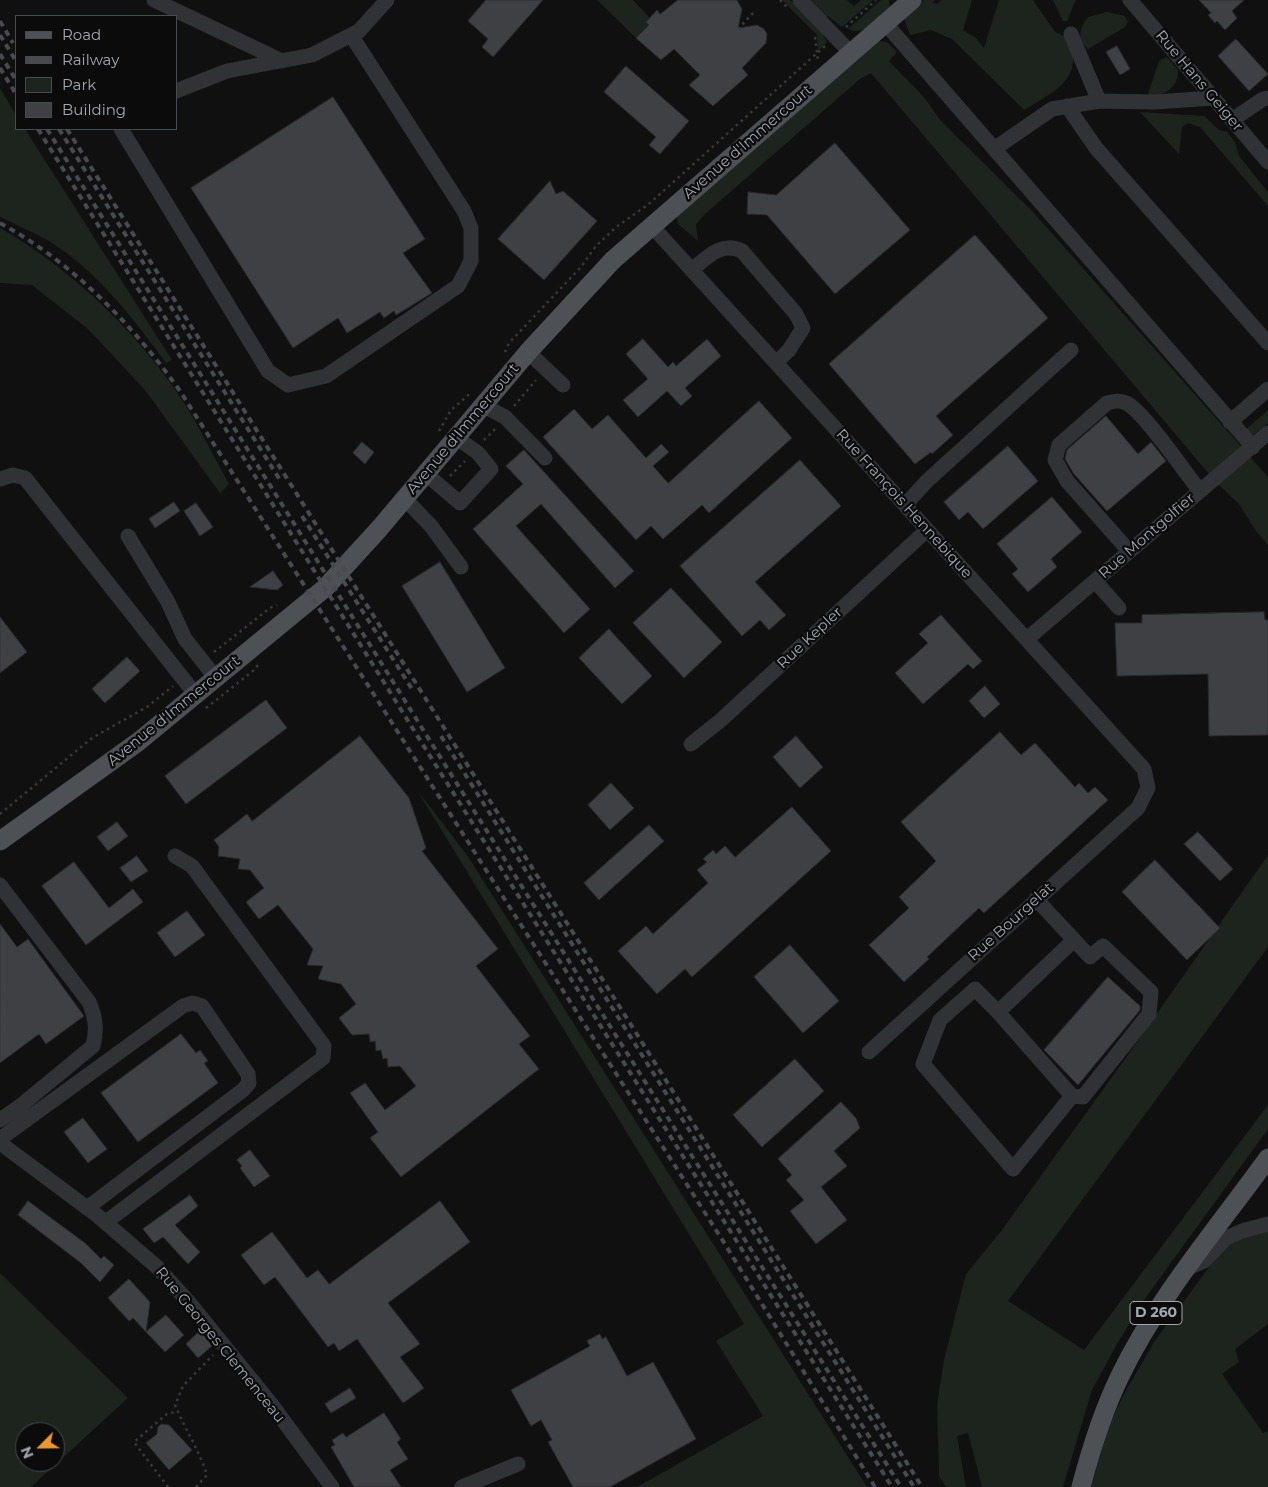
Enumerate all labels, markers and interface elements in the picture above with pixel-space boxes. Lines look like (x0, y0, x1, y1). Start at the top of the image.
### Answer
legend (15, 15, 178, 130)
text: Road (62, 25, 101, 44)
street label: Rue Hans Geiger (1151, 27, 1247, 135)
text: Railway (62, 50, 119, 69)
text: Park (62, 75, 96, 94)
street label: Avenue d'Immercourt (680, 81, 816, 203)
text: Building (62, 100, 126, 119)
street label: Avenue d'Immercourt (403, 360, 523, 498)
street label: Rue François Hennebique (832, 426, 976, 582)
street label: Rue Montgolfier (1095, 489, 1199, 583)
street label: Rue Kepler (774, 603, 846, 673)
street label: Avenue d'Immercourt (104, 652, 244, 770)
street label: Rue Bourgelat (965, 879, 1057, 965)
street label: Rue Georges Clemenceau (152, 1263, 288, 1427)
road number: D 260 (1130, 1302, 1182, 1325)
north arrow (15, 1422, 65, 1472)
text: N (17, 1444, 38, 1461)

